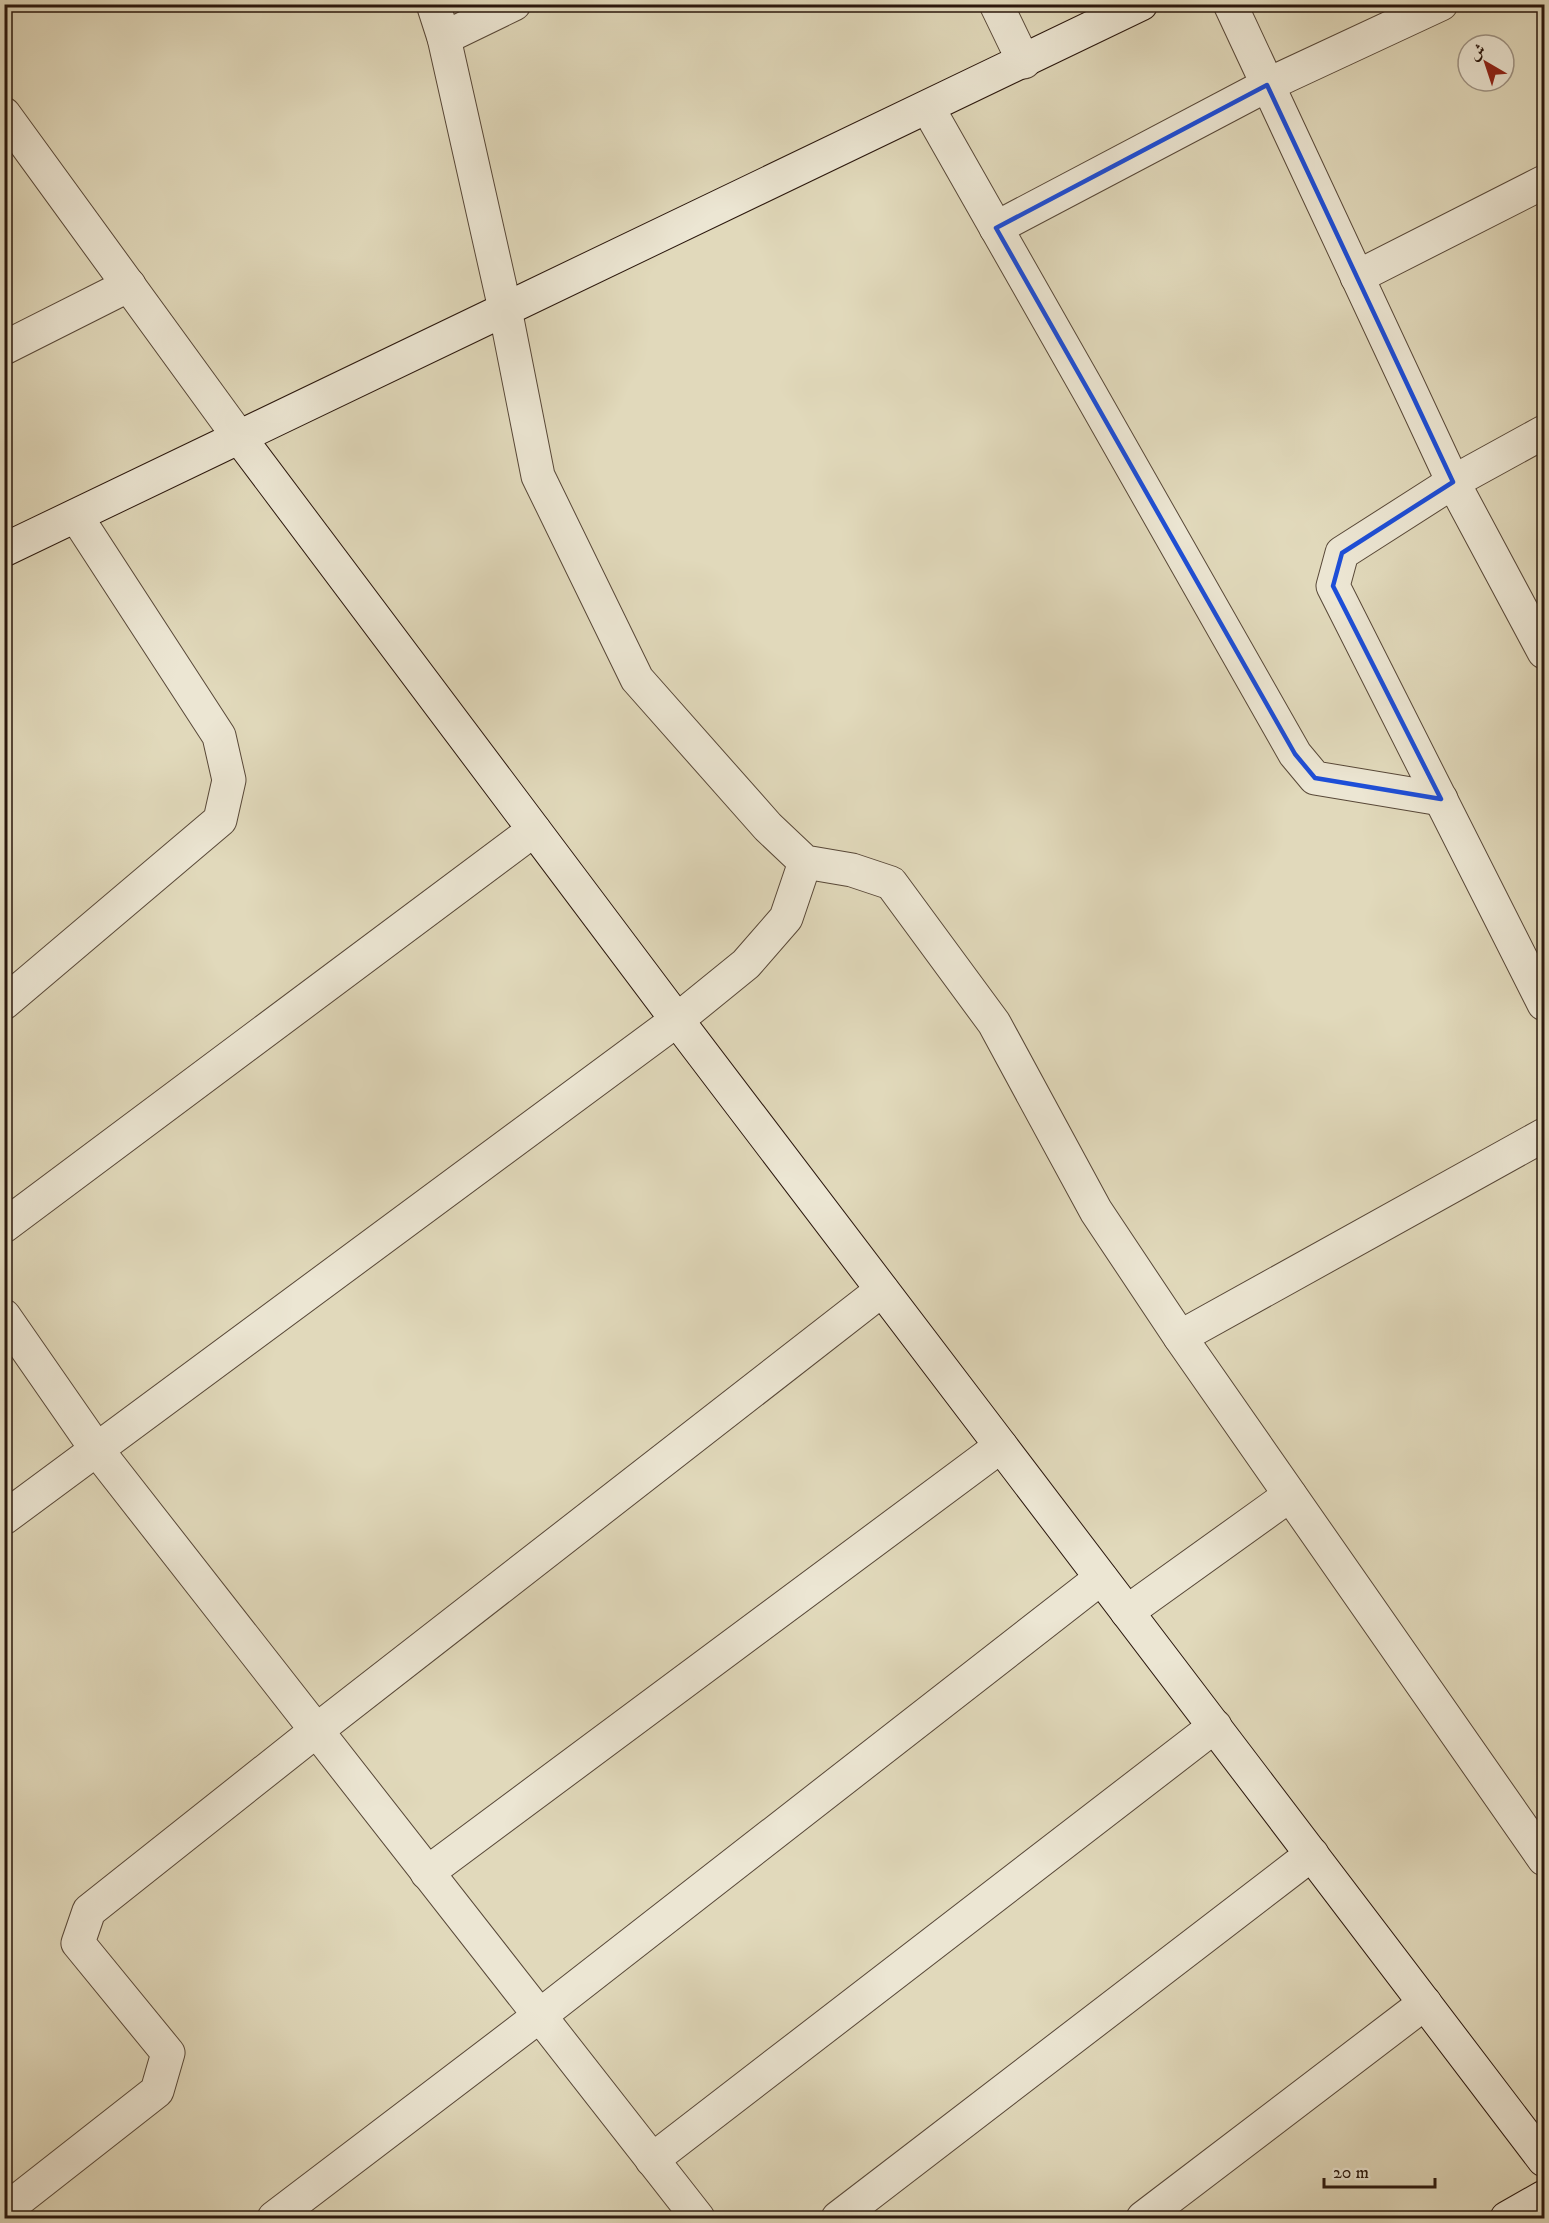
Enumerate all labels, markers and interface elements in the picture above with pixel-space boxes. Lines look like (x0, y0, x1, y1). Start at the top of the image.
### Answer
north arrow (1456, 33, 1516, 93)
text: ش (1465, 39, 1490, 65)
scale bar (1324, 2151, 1435, 2189)
text: 20 m (1333, 2162, 1369, 2184)

